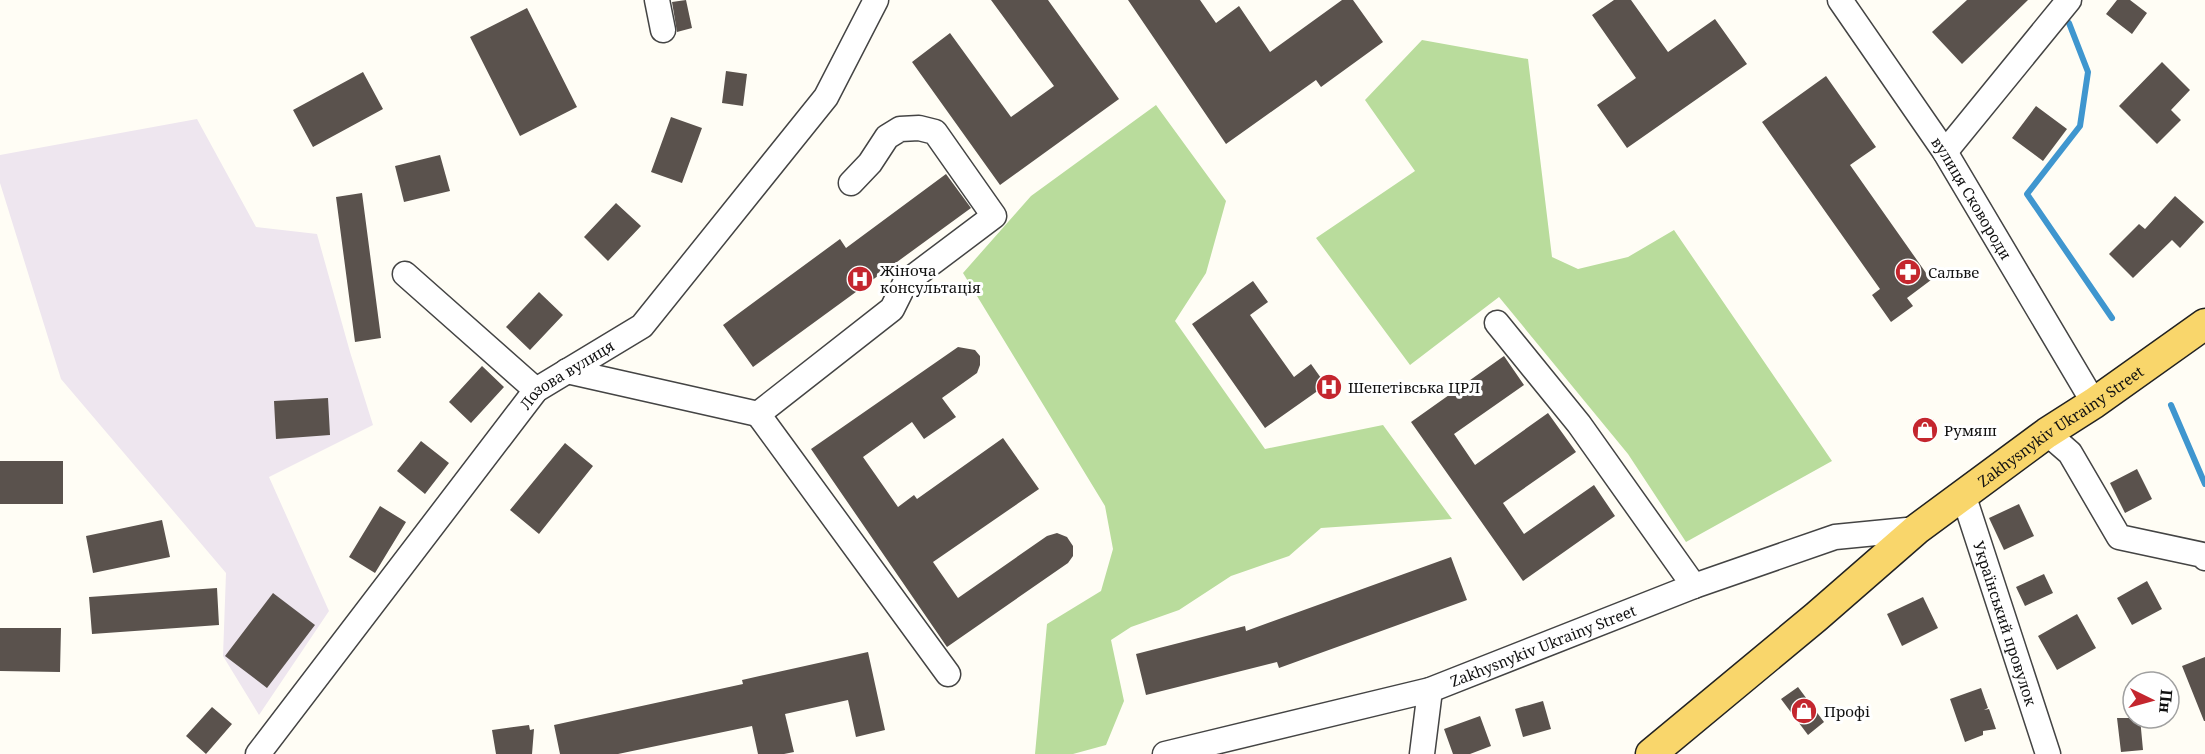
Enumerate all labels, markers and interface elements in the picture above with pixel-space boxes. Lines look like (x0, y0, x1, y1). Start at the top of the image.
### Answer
street label: вулиця Сковороди (1927, 133, 2017, 263)
pharmacy icon: Сальве (1893, 257, 1923, 287)
place label: Жіноча консультація (879, 260, 981, 297)
place label: Сальве (1928, 262, 1979, 282)
hospital icon: Жіноча консультація (845, 264, 875, 294)
street label: Лозова вулиця (515, 335, 618, 413)
street label: Zakhysnykiv Ukrainy Street (1974, 361, 2147, 491)
hospital icon: Шепетівська ЦРЛ (1314, 372, 1344, 402)
place label: Шепетівська ЦРЛ (1348, 377, 1480, 397)
shop icon: Румяш (1910, 415, 1940, 445)
place label: Румяш (1944, 420, 1997, 440)
street label: Український провулок (1969, 538, 2042, 708)
street label: Zakhysnykiv Ukrainy Street (1447, 600, 1639, 691)
north arrow (2121, 670, 2181, 730)
text: Пн (2154, 689, 2178, 714)
shop icon: Профі (1789, 696, 1819, 726)
place label: Профі (1824, 701, 1870, 721)

